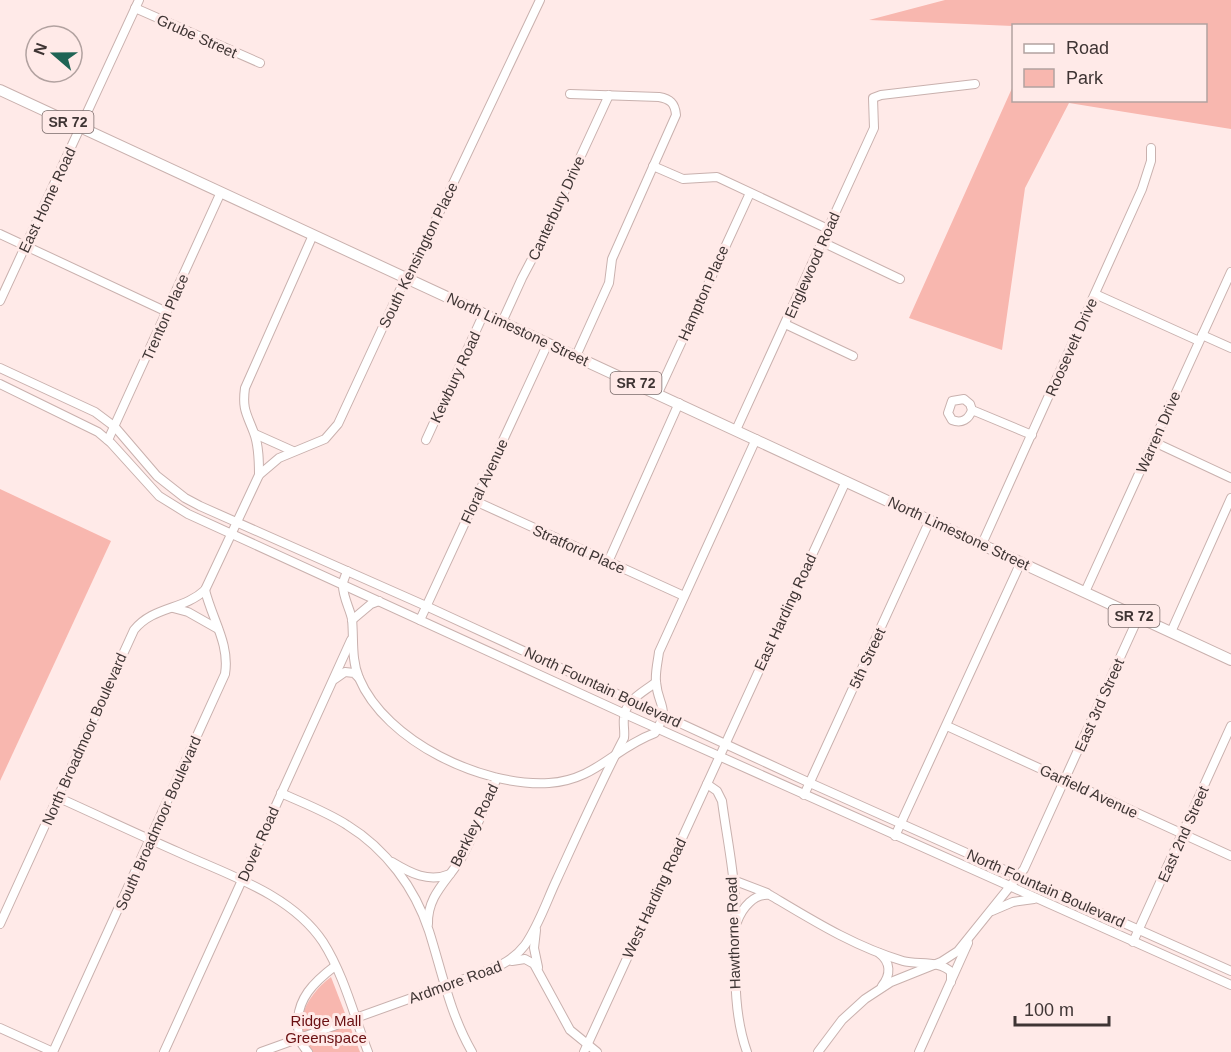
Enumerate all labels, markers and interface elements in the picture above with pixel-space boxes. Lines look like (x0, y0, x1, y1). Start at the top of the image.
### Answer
street label: Grube Street (154, 11, 240, 62)
north arrow (24, 24, 84, 84)
legend (1012, 24, 1207, 102)
text: Road (1066, 38, 1109, 58)
text: N (30, 41, 50, 57)
text: Park (1066, 68, 1104, 88)
road number: SR 72 (42, 111, 94, 133)
street label: East Home Road (15, 145, 79, 255)
street label: Canterbury Drive (524, 153, 588, 263)
street label: South Kensington Place (375, 179, 461, 331)
street label: Englewood Road (781, 209, 843, 321)
street label: Hampton Place (674, 243, 732, 343)
street label: Trenton Place (138, 271, 192, 363)
street label: North Limestone Street (445, 289, 592, 370)
street label: Roosevelt Drive (1042, 295, 1100, 399)
street label: Kewbury Road (427, 329, 483, 425)
road number: SR 72 (610, 372, 662, 394)
street label: Warren Drive (1132, 388, 1184, 476)
street label: Floral Avenue (457, 436, 511, 526)
street label: North Limestone Street (886, 493, 1033, 574)
street label: Stratford Place (530, 521, 628, 577)
street label: East Harding Road (751, 551, 819, 673)
road number: SR 72 (1108, 605, 1160, 627)
street label: 5th Street (846, 624, 889, 691)
street label: North Fountain Boulevard (522, 643, 684, 731)
street label: North Broadmoor Boulevard (38, 650, 130, 828)
street label: East 3rd Street (1071, 655, 1127, 754)
street label: South Broadmoor Boulevard (112, 733, 204, 913)
street label: Garfield Avenue (1037, 761, 1141, 821)
street label: Berkley Road (447, 781, 501, 869)
street label: East 2nd Street (1154, 783, 1212, 885)
street label: Dover Road (234, 804, 282, 884)
street label: West Harding Road (619, 835, 689, 961)
street label: North Fountain Boulevard (964, 845, 1128, 931)
street label: Hawthorne Road (723, 876, 743, 990)
street label: Ardmore Road (406, 957, 504, 1007)
scale bar (1015, 989, 1110, 1027)
text: 100 m (1024, 1000, 1074, 1020)
park label: Ridge Mall Greenspace (285, 1012, 367, 1046)

